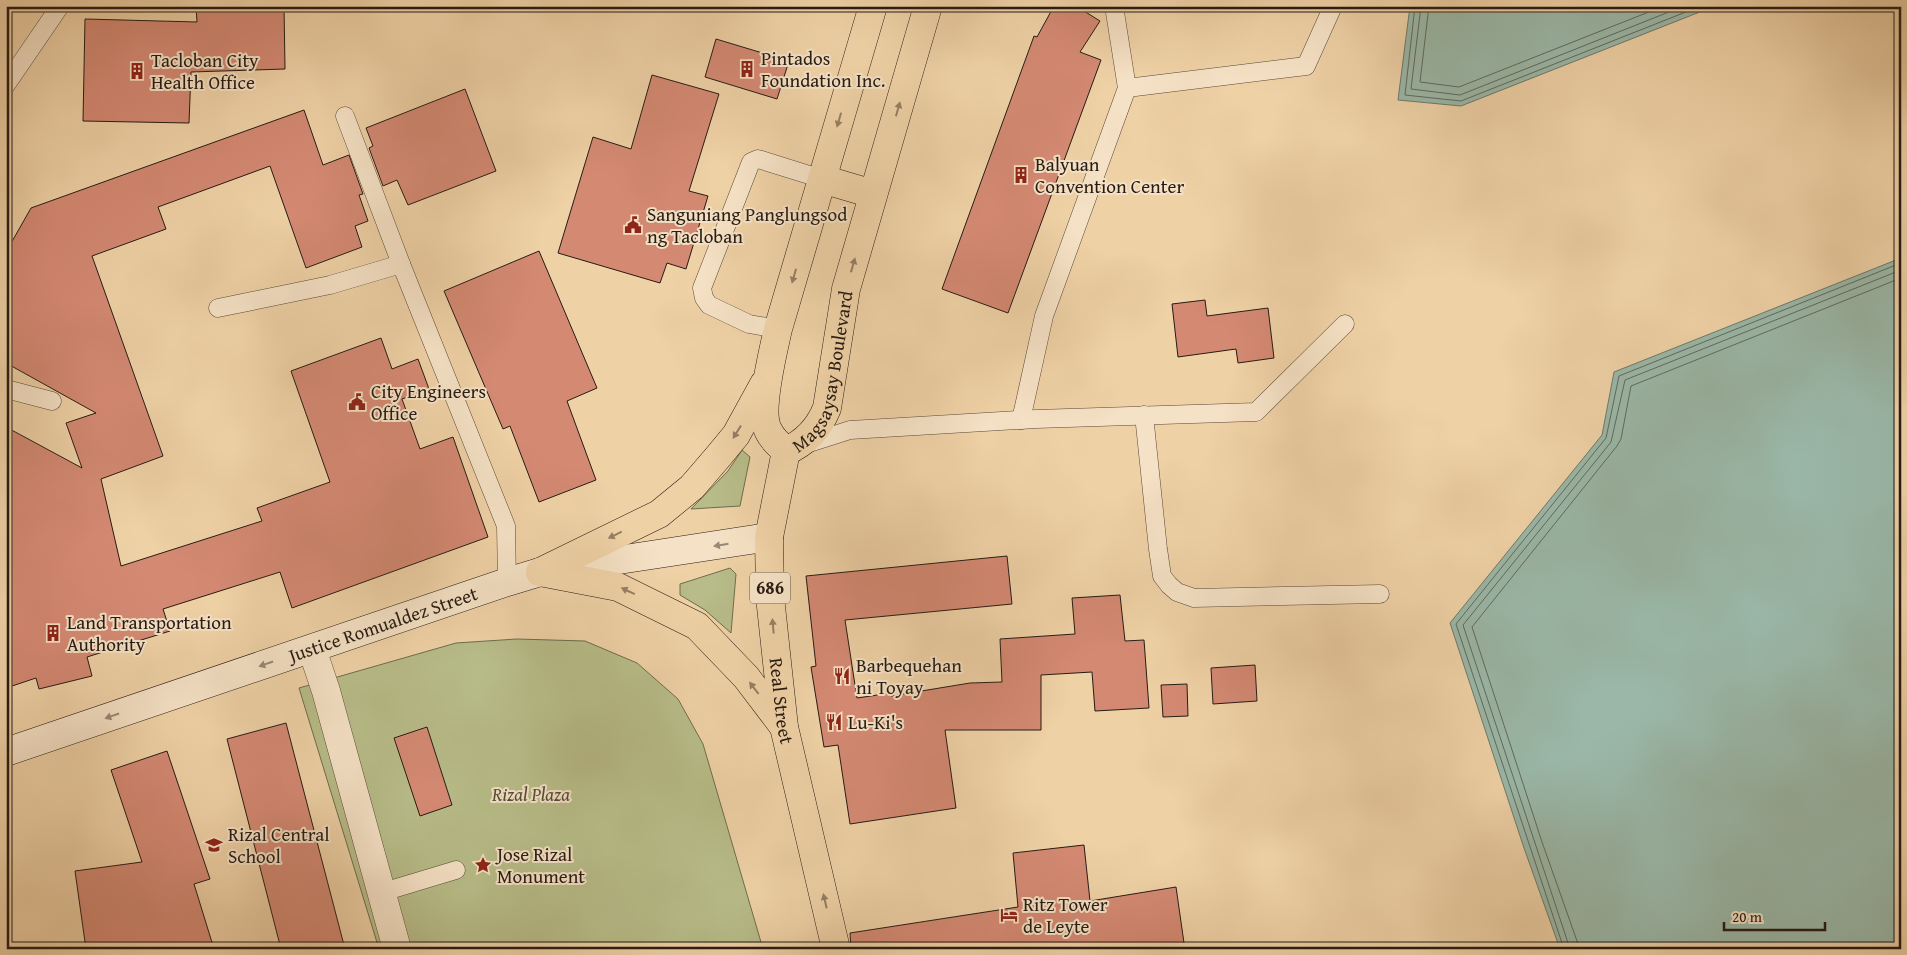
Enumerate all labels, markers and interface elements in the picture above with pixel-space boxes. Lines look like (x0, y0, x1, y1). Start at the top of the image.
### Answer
place label: Pintados Foundation Inc. (761, 44, 885, 94)
place label: Tacloban City Health Office (151, 46, 259, 96)
building icon: Pintados Foundation Inc. (737, 59, 757, 79)
building icon: Tacloban City Health Office (127, 61, 147, 81)
one-way arrow (894, 102, 902, 117)
one-way arrow (835, 113, 843, 128)
place label: Balyuan Convention Center (1035, 150, 1184, 200)
building icon: Balyuan Convention Center (1011, 165, 1031, 185)
place label: Sanguniang Panglungsod ng Tacloban (647, 200, 848, 250)
public building icon: Sanguniang Panglungsod ng Tacloban (623, 215, 643, 235)
one-way arrow (849, 258, 857, 273)
one-way arrow (789, 269, 797, 284)
street label: Magsaysay Boulevard (786, 288, 860, 459)
place label: City Engineers Office (371, 377, 486, 427)
public building icon: City Engineers Office (347, 392, 367, 412)
one-way arrow (732, 425, 741, 439)
one-way arrow (608, 532, 622, 540)
one-way arrow (713, 541, 729, 549)
road number: 686 (750, 572, 790, 604)
street label: Justice Romualdez Street (283, 579, 481, 670)
one-way arrow (621, 587, 635, 595)
place label: Land Transportation Authority (67, 608, 232, 658)
one-way arrow (769, 618, 777, 634)
building icon: Land Transportation Authority (43, 623, 63, 643)
place label: Barbequehan ni Toyay (856, 651, 962, 701)
street label: Real Street (763, 656, 802, 747)
one-way arrow (258, 660, 273, 668)
restaurant icon: Barbequehan ni Toyay (832, 666, 852, 686)
one-way arrow (749, 682, 760, 695)
place label: Lu-Ki's (848, 708, 903, 736)
restaurant icon: Lu-Ki's (824, 712, 844, 732)
one-way arrow (105, 713, 120, 721)
park label: Rizal Plaza (491, 780, 570, 808)
place label: Rizal Central School (228, 820, 330, 870)
school or university icon: Rizal Central School (204, 835, 224, 855)
place label: Jose Rizal Monument (495, 840, 585, 890)
place icon: Jose Rizal Monument (473, 855, 493, 875)
place label: Ritz Tower de Leyte (1023, 890, 1108, 940)
one-way arrow (821, 894, 829, 909)
scale bar (1724, 900, 1826, 932)
hotel icon: Ritz Tower de Leyte (999, 905, 1019, 925)
text: 20 m (1732, 906, 1763, 927)

